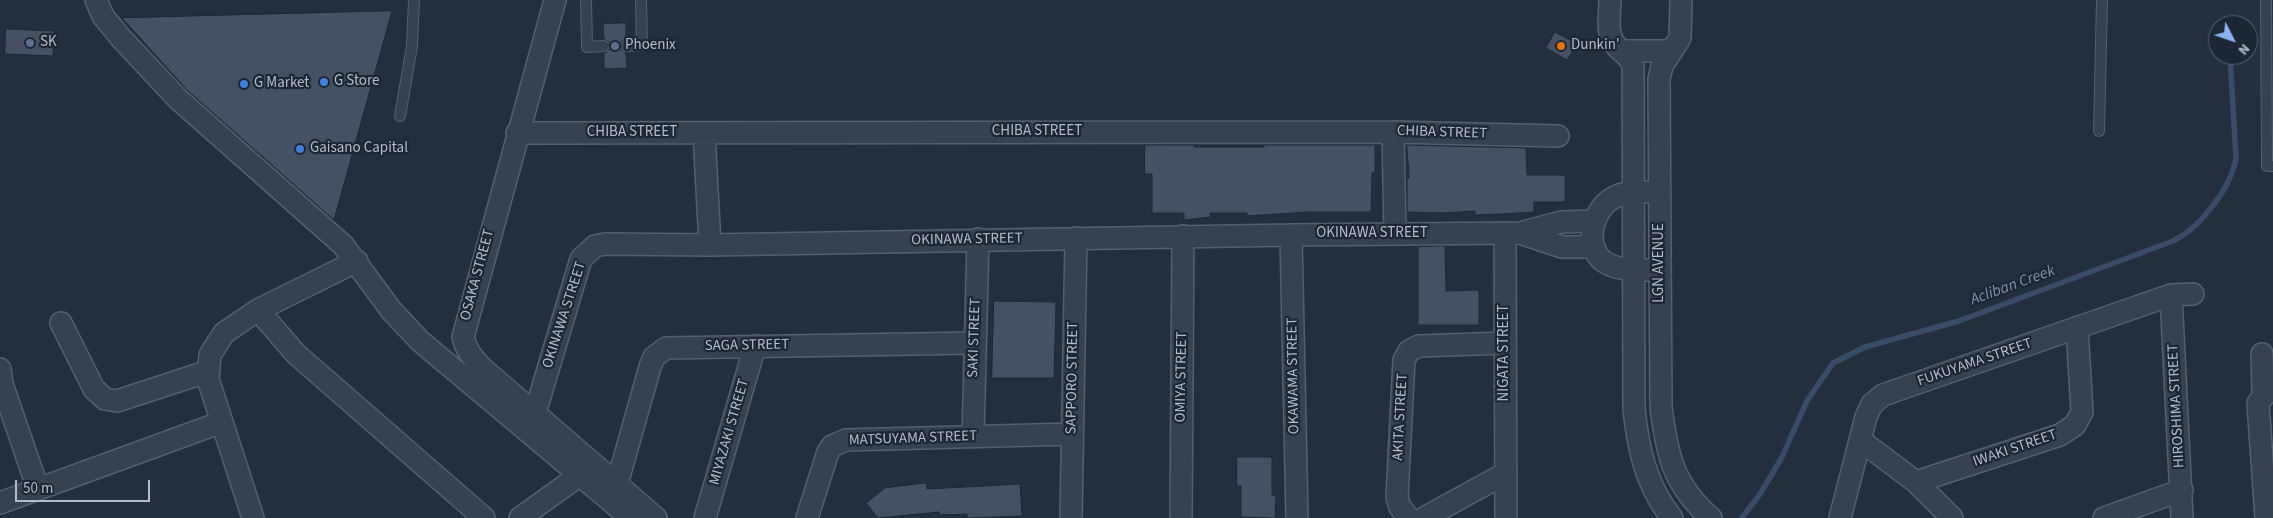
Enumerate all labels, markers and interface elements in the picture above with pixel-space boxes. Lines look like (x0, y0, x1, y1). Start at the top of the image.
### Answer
north arrow (2208, 15, 2258, 65)
place label: SK (40, 34, 57, 52)
marker: SK (24, 37, 36, 49)
place label: Phoenix (625, 37, 676, 55)
place label: Dunkin' (1571, 37, 1620, 55)
text: N (2233, 39, 2254, 59)
marker: Phoenix (609, 40, 621, 52)
marker: Dunkin' (1555, 40, 1567, 52)
place label: G Store (334, 73, 379, 91)
place label: G Market (254, 75, 309, 93)
marker: G Store (318, 76, 330, 88)
marker: G Market (238, 78, 250, 90)
street label: CHIBA STREET (1397, 122, 1487, 144)
street label: CHIBA STREET (992, 123, 1082, 141)
street label: CHIBA STREET (587, 124, 677, 142)
place label: Gaisano Capital (310, 140, 408, 158)
marker: Gaisano Capital (294, 143, 306, 155)
street label: LGN AVENUE (1651, 223, 1669, 303)
street label: OKINAWA STREET (1316, 225, 1428, 243)
street label: OSAKA STREET (457, 227, 499, 323)
street label: OKINAWA STREET (911, 230, 1023, 250)
street label: OKINAWA STREET (539, 259, 591, 371)
water label: Acliban Creek (1968, 262, 2058, 310)
street label: SAKI STREET (965, 298, 985, 378)
street label: NIGATA STREET (1496, 305, 1514, 401)
street label: OKAWAMA STREET (1284, 317, 1304, 435)
street label: SAPPORO STREET (1063, 321, 1083, 435)
street label: OMIYA STREET (1172, 331, 1192, 423)
street label: FUKUYAMA STREET (1915, 335, 2035, 391)
street label: SAGA STREET (705, 336, 789, 356)
street label: HIROSHIMA STREET (2165, 344, 2189, 468)
street label: AKITA STREET (1390, 373, 1412, 461)
street label: MIYAZAKI STREET (706, 377, 754, 487)
street label: IWAKI STREET (1971, 426, 2059, 472)
street label: MATSUYAMA STREET (849, 428, 977, 450)
scale bar (18, 470, 152, 502)
text: 50 m (23, 478, 53, 499)

